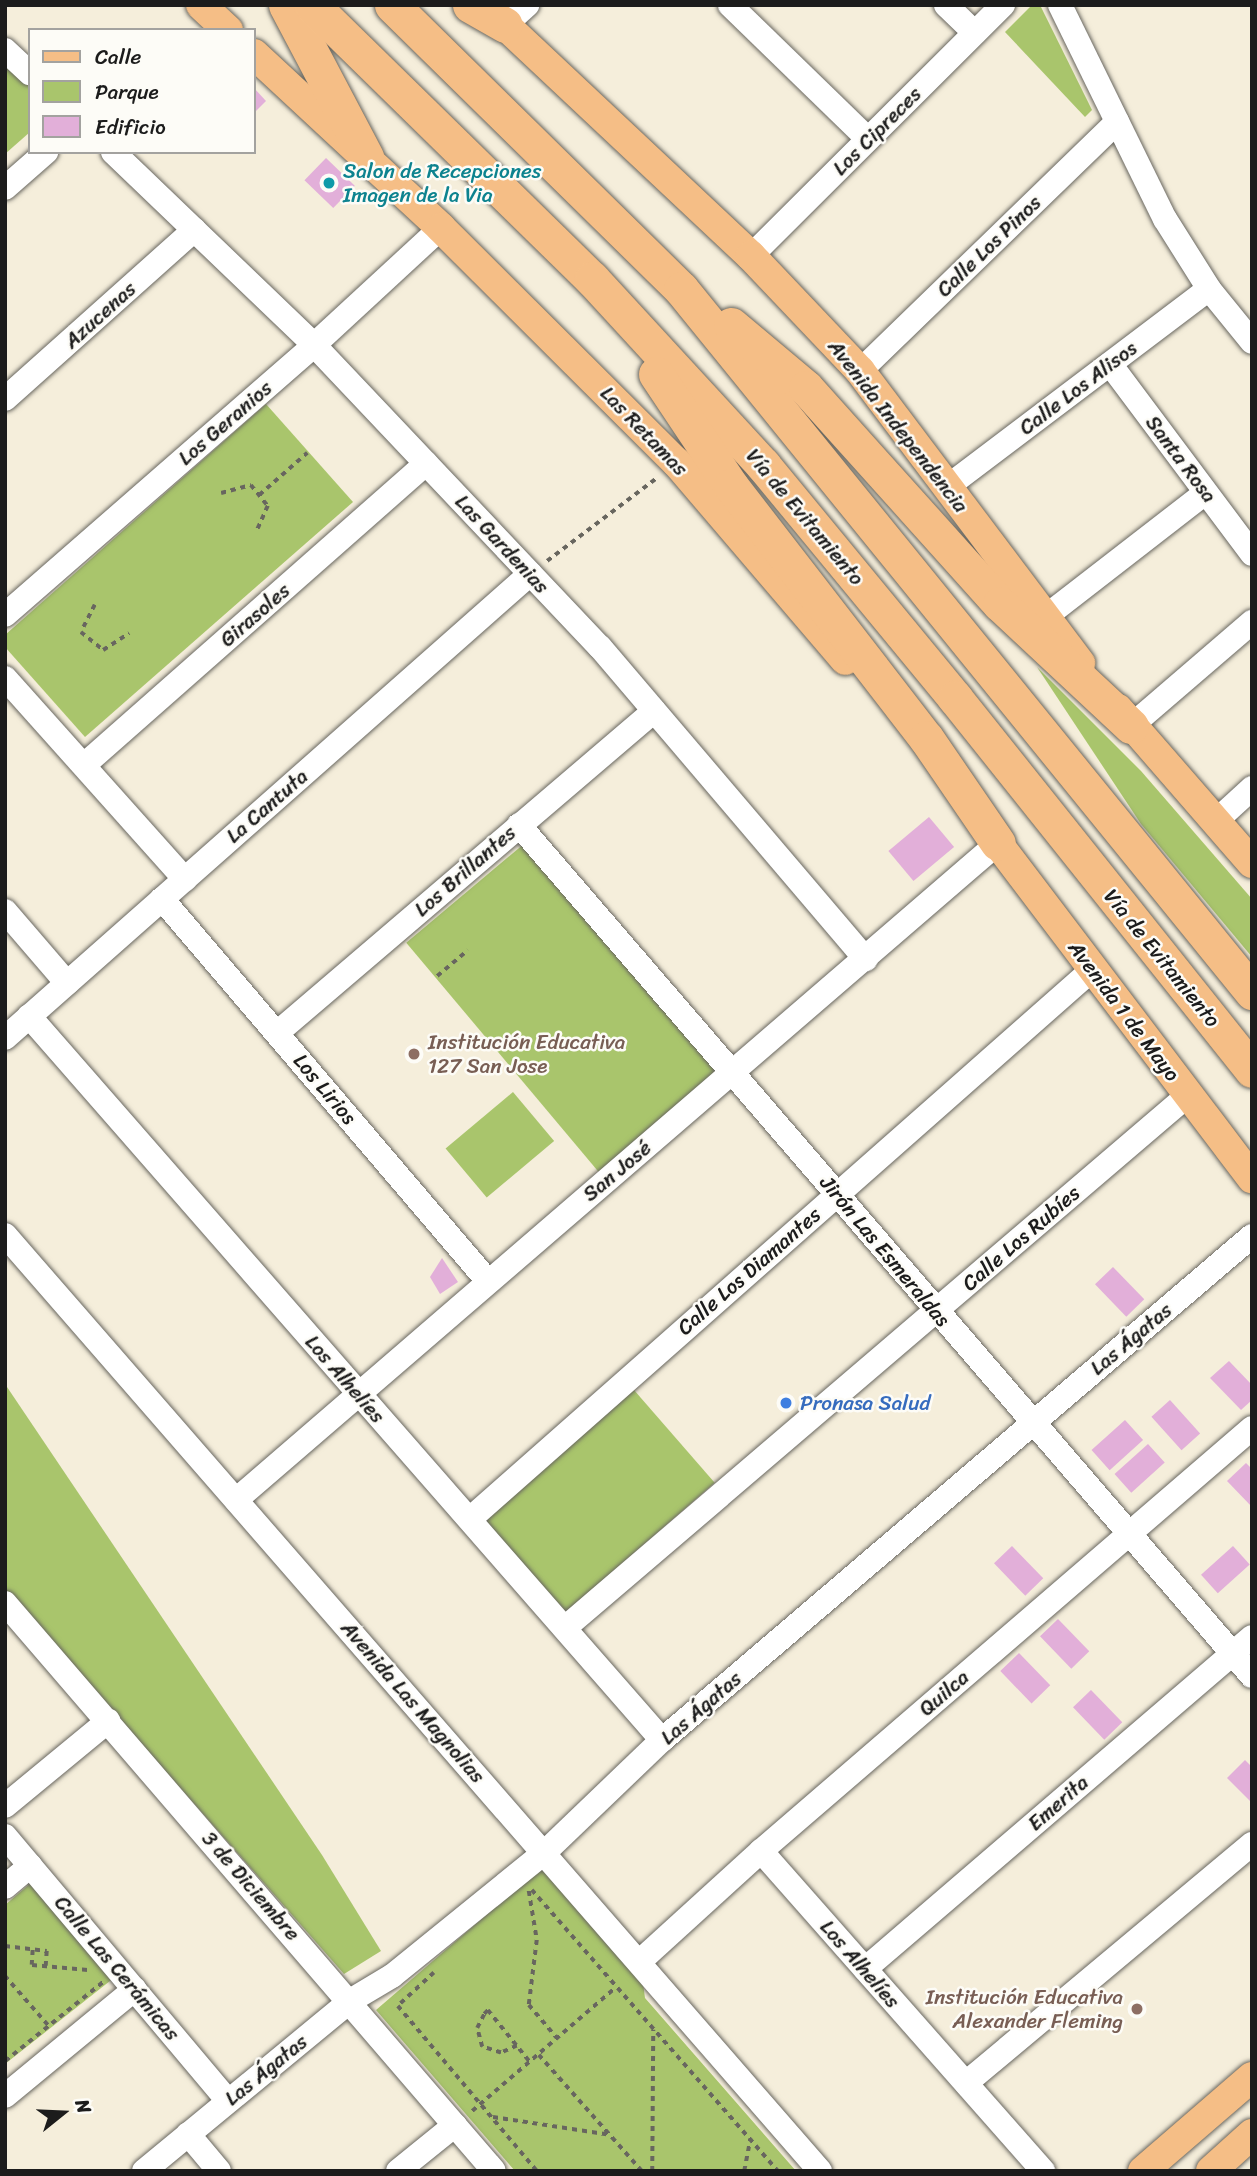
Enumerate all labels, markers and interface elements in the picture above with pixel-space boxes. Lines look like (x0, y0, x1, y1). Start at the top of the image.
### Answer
legend (28, 28, 256, 154)
text: Calle (95, 38, 141, 76)
text: Parque (95, 73, 159, 111)
street label: Los Cipreces (827, 81, 927, 181)
text: Edificio (95, 108, 166, 146)
place label: Salon de Recepciones Imagen de la Via (343, 158, 542, 208)
marker: Salon de Recepciones Imagen de la Via (321, 175, 337, 191)
street label: Calle Los Pinos (931, 189, 1047, 303)
street label: Azucenas (59, 276, 141, 354)
street label: Avenida Independencia (823, 334, 973, 518)
street label: Calle Los Alisos (1014, 335, 1142, 441)
street label: Los Geranios (173, 376, 277, 470)
street label: Las Retamas (595, 381, 693, 481)
street label: Santa Rosa (1140, 410, 1222, 508)
street label: Vía de Evitamiento (740, 443, 870, 591)
street label: Las Gardenias (450, 489, 554, 599)
street label: Girasoles (215, 578, 295, 652)
street label: La Cantuta (221, 764, 313, 848)
street label: Los Brillantes (410, 821, 520, 921)
street label: Vía de Evitamiento (1098, 883, 1226, 1033)
street label: Avenida 1 de Mayo (1063, 936, 1185, 1086)
place label: Institución Educativa 127 San Jose (428, 1029, 625, 1079)
marker: Institución Educativa 127 San Jose (406, 1046, 422, 1062)
street label: Los Lirios (288, 1048, 362, 1130)
street label: San José (578, 1135, 656, 1207)
street label: Jirón Las Esmeraldas (814, 1170, 956, 1332)
street label: Calle Los Rubíes (956, 1180, 1086, 1296)
street label: Calle Los Diamantes (672, 1201, 826, 1341)
street label: Las Ágatas (1085, 1298, 1177, 1380)
street label: Los Alhelíes (300, 1329, 390, 1429)
place label: Pronasa Salud (800, 1390, 931, 1416)
marker: Pronasa Salud (778, 1395, 794, 1411)
street label: Avenida Las Magnolias (336, 1616, 490, 1788)
street label: Quilca (914, 1665, 974, 1721)
street label: Las Ágatas (656, 1666, 746, 1750)
street label: Emerita (1023, 1770, 1093, 1836)
street label: 3 de Diciembre (197, 1826, 305, 1946)
street label: Calle Las Cerámicas (49, 1890, 185, 2046)
street label: Los Alhelíes (815, 1914, 905, 2014)
place label: Institución Educativa Alexander Fleming (926, 1984, 1123, 2034)
marker: Institución Educativa Alexander Fleming (1129, 2001, 1145, 2017)
street label: Las Ágatas (220, 2029, 312, 2111)
north arrow (28, 2078, 98, 2148)
text: N (66, 2095, 101, 2118)

